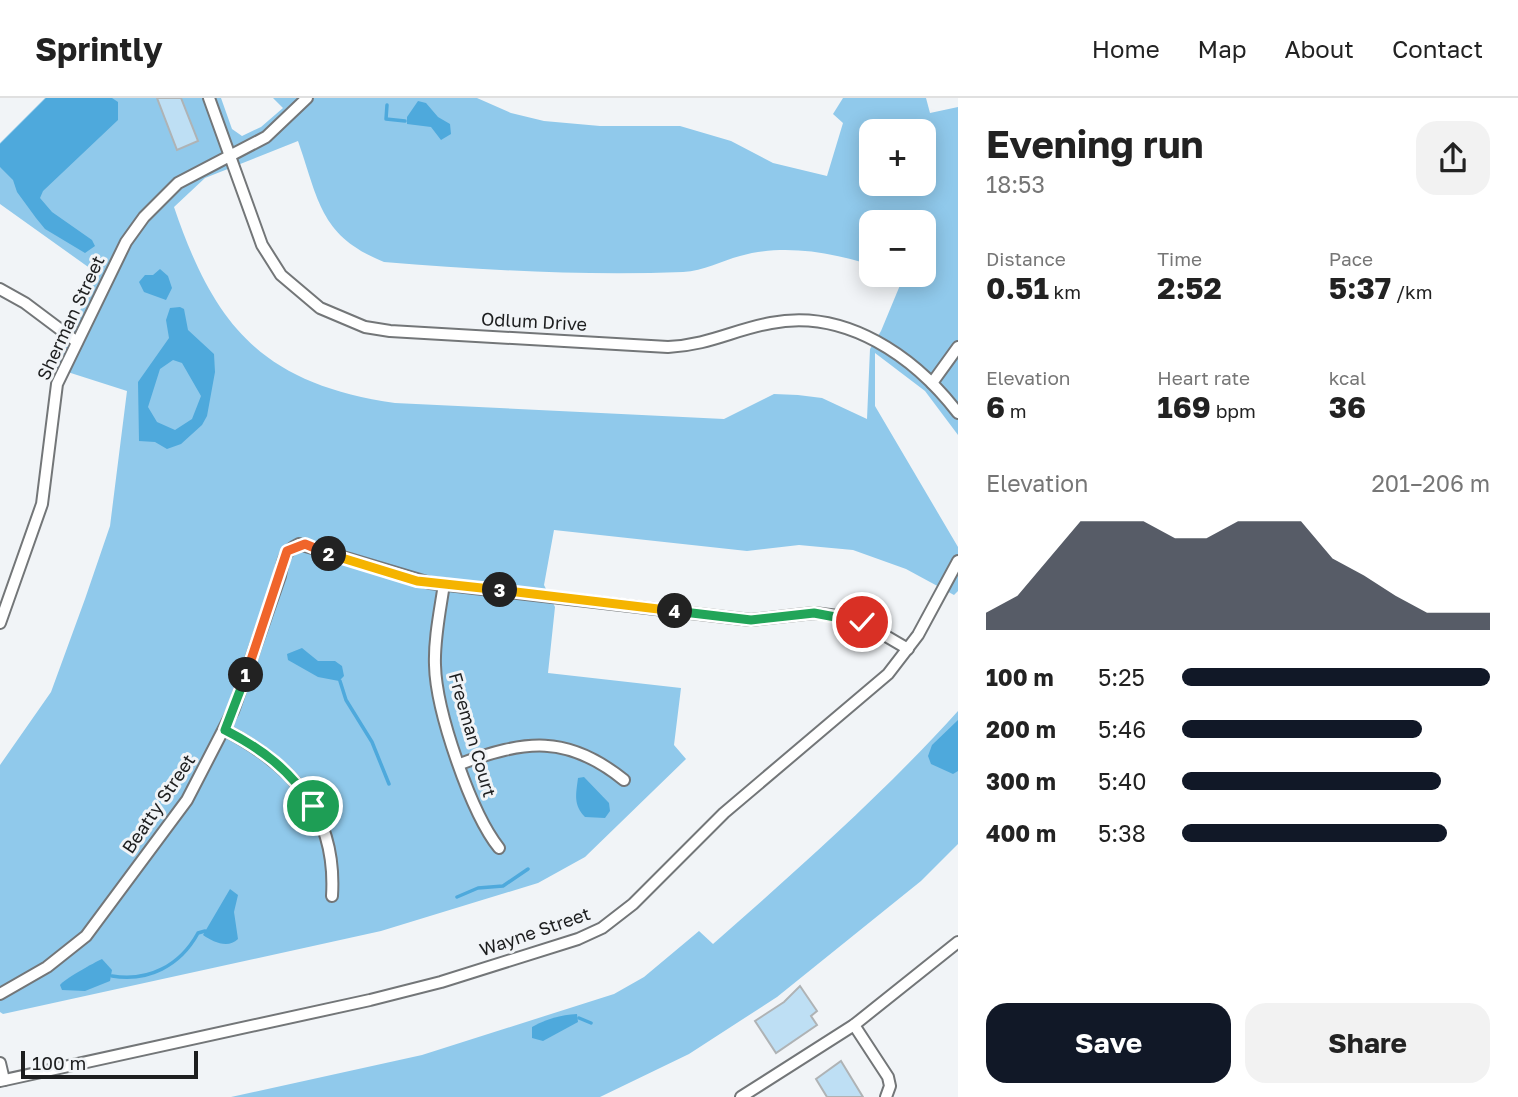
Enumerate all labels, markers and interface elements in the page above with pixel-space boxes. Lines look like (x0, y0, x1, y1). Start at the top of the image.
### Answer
text: Sprintly (35, 29, 163, 68)
text: Home (1092, 34, 1160, 63)
text: Map (1198, 34, 1247, 63)
text: About (1285, 34, 1354, 63)
text: Contact (1392, 34, 1483, 63)
map controls (859, 119, 936, 287)
button: + (859, 119, 936, 196)
text: Evening run (986, 121, 1204, 166)
button: share (1416, 121, 1490, 195)
text: 18:53 (986, 170, 1045, 198)
button: − (859, 210, 936, 287)
text: Distance (986, 247, 1066, 270)
text: Time (1157, 247, 1202, 270)
text: Pace (1329, 247, 1373, 270)
street label: Sherman Street (32, 252, 109, 383)
text: 0.51 (986, 270, 1049, 306)
text: 2:52 (1157, 270, 1222, 306)
text: 5:37 (1329, 270, 1391, 306)
text: km (1049, 280, 1081, 303)
text: /km (1391, 280, 1433, 303)
street label: Odlum Drive (481, 307, 588, 335)
text: Elevation (986, 366, 1071, 389)
text: Heart rate (1157, 366, 1250, 389)
text: kcal (1329, 366, 1366, 389)
text: 6 (986, 389, 1005, 425)
text: 169 (1157, 389, 1211, 425)
text: 36 (1329, 389, 1366, 425)
text: m (1005, 399, 1027, 422)
text: bpm (1211, 399, 1256, 422)
text: Elevation (986, 469, 1088, 497)
text: 201–206 m (1371, 469, 1490, 497)
pin: 2 (312, 536, 346, 572)
text: 2 (323, 542, 334, 565)
pin: 3 (482, 573, 518, 608)
text: 3 (494, 578, 505, 601)
pin (832, 592, 892, 652)
pin: 4 (658, 594, 692, 628)
text: 4 (669, 599, 680, 622)
icon: check (843, 603, 881, 641)
pin: 1 (229, 658, 264, 692)
text: 1 (241, 663, 250, 686)
text: 100 m (986, 663, 1054, 691)
text: 5:25 (1098, 663, 1145, 691)
street label: Freeman Court (445, 670, 501, 800)
text: 200 m (986, 715, 1056, 743)
text: 5:46 (1098, 715, 1146, 743)
street label: Beatty Street (117, 750, 199, 857)
text: 300 m (986, 767, 1056, 795)
text: 5:40 (1098, 767, 1147, 795)
pin (283, 776, 343, 836)
icon: arrive (294, 787, 332, 825)
text: 400 m (986, 819, 1056, 847)
text: 5:38 (1098, 819, 1146, 847)
street label: Wayne Street (476, 902, 593, 960)
button: Save (986, 1003, 1231, 1083)
button: Share (1245, 1003, 1490, 1083)
scale bar (21, 1048, 198, 1080)
text: 100 m (32, 1051, 86, 1074)

